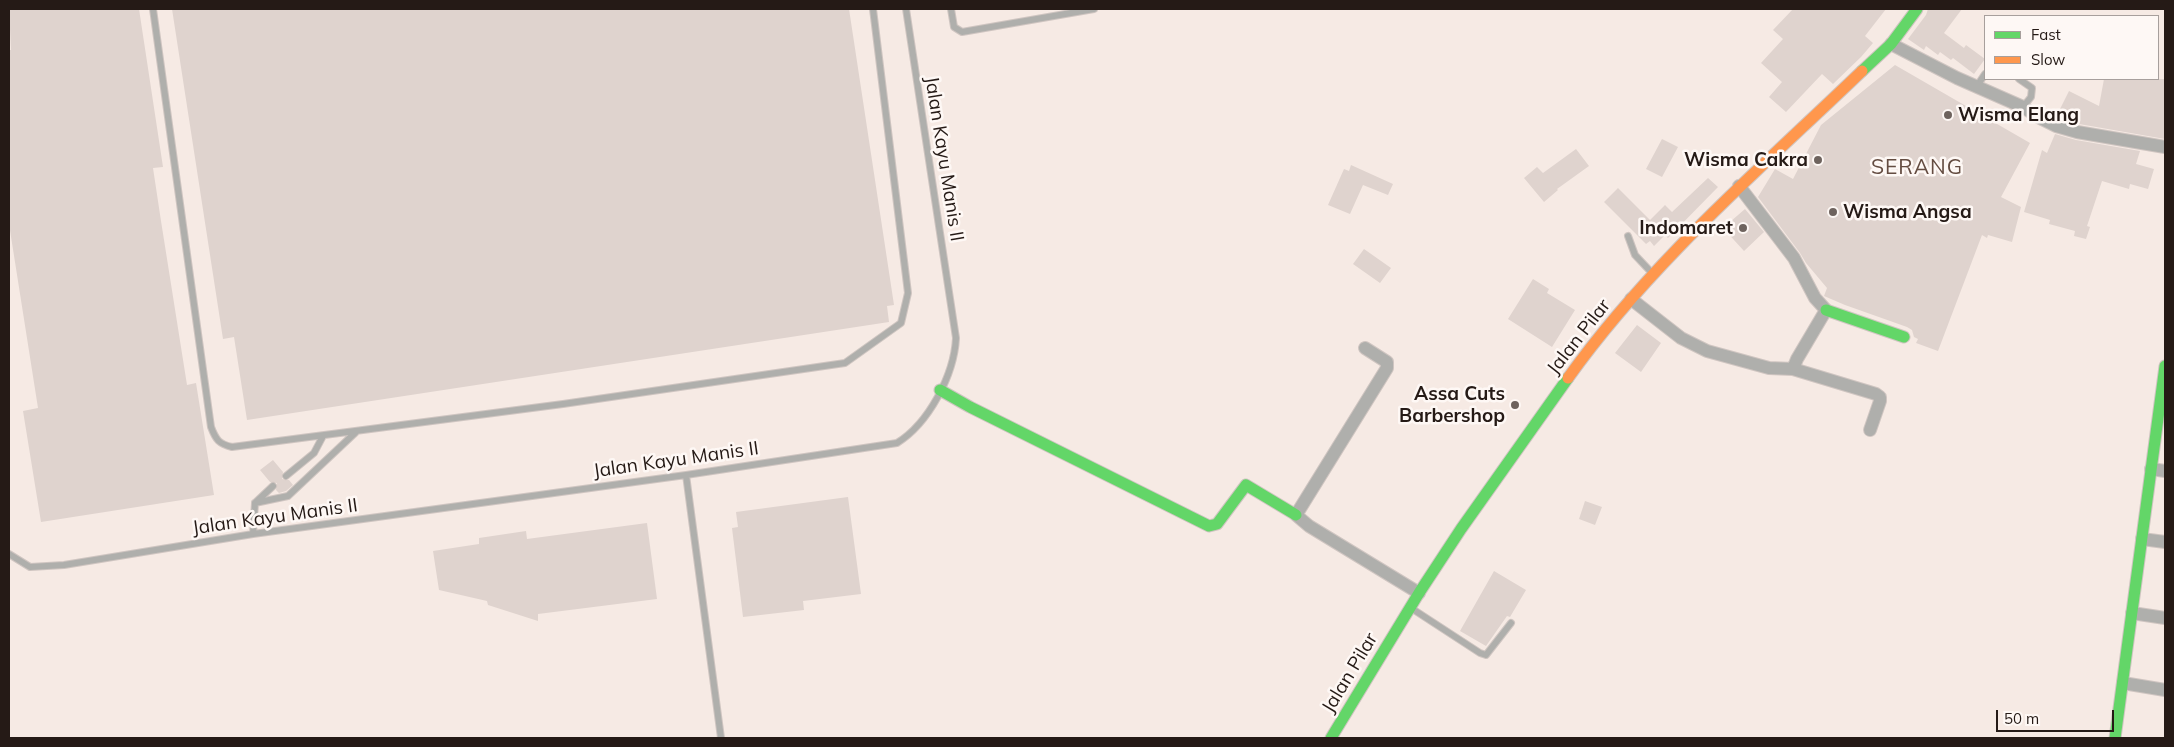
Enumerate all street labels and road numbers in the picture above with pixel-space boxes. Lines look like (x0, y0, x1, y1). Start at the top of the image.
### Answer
street label: Jalan Kayu Manis II (920, 75, 968, 243)
street label: Jalan Pilar (1543, 295, 1615, 379)
street label: Jalan Kayu Manis II (592, 437, 760, 483)
street label: Jalan Kayu Manis II (191, 494, 359, 540)
street label: Jalan Pilar (1317, 629, 1383, 717)

